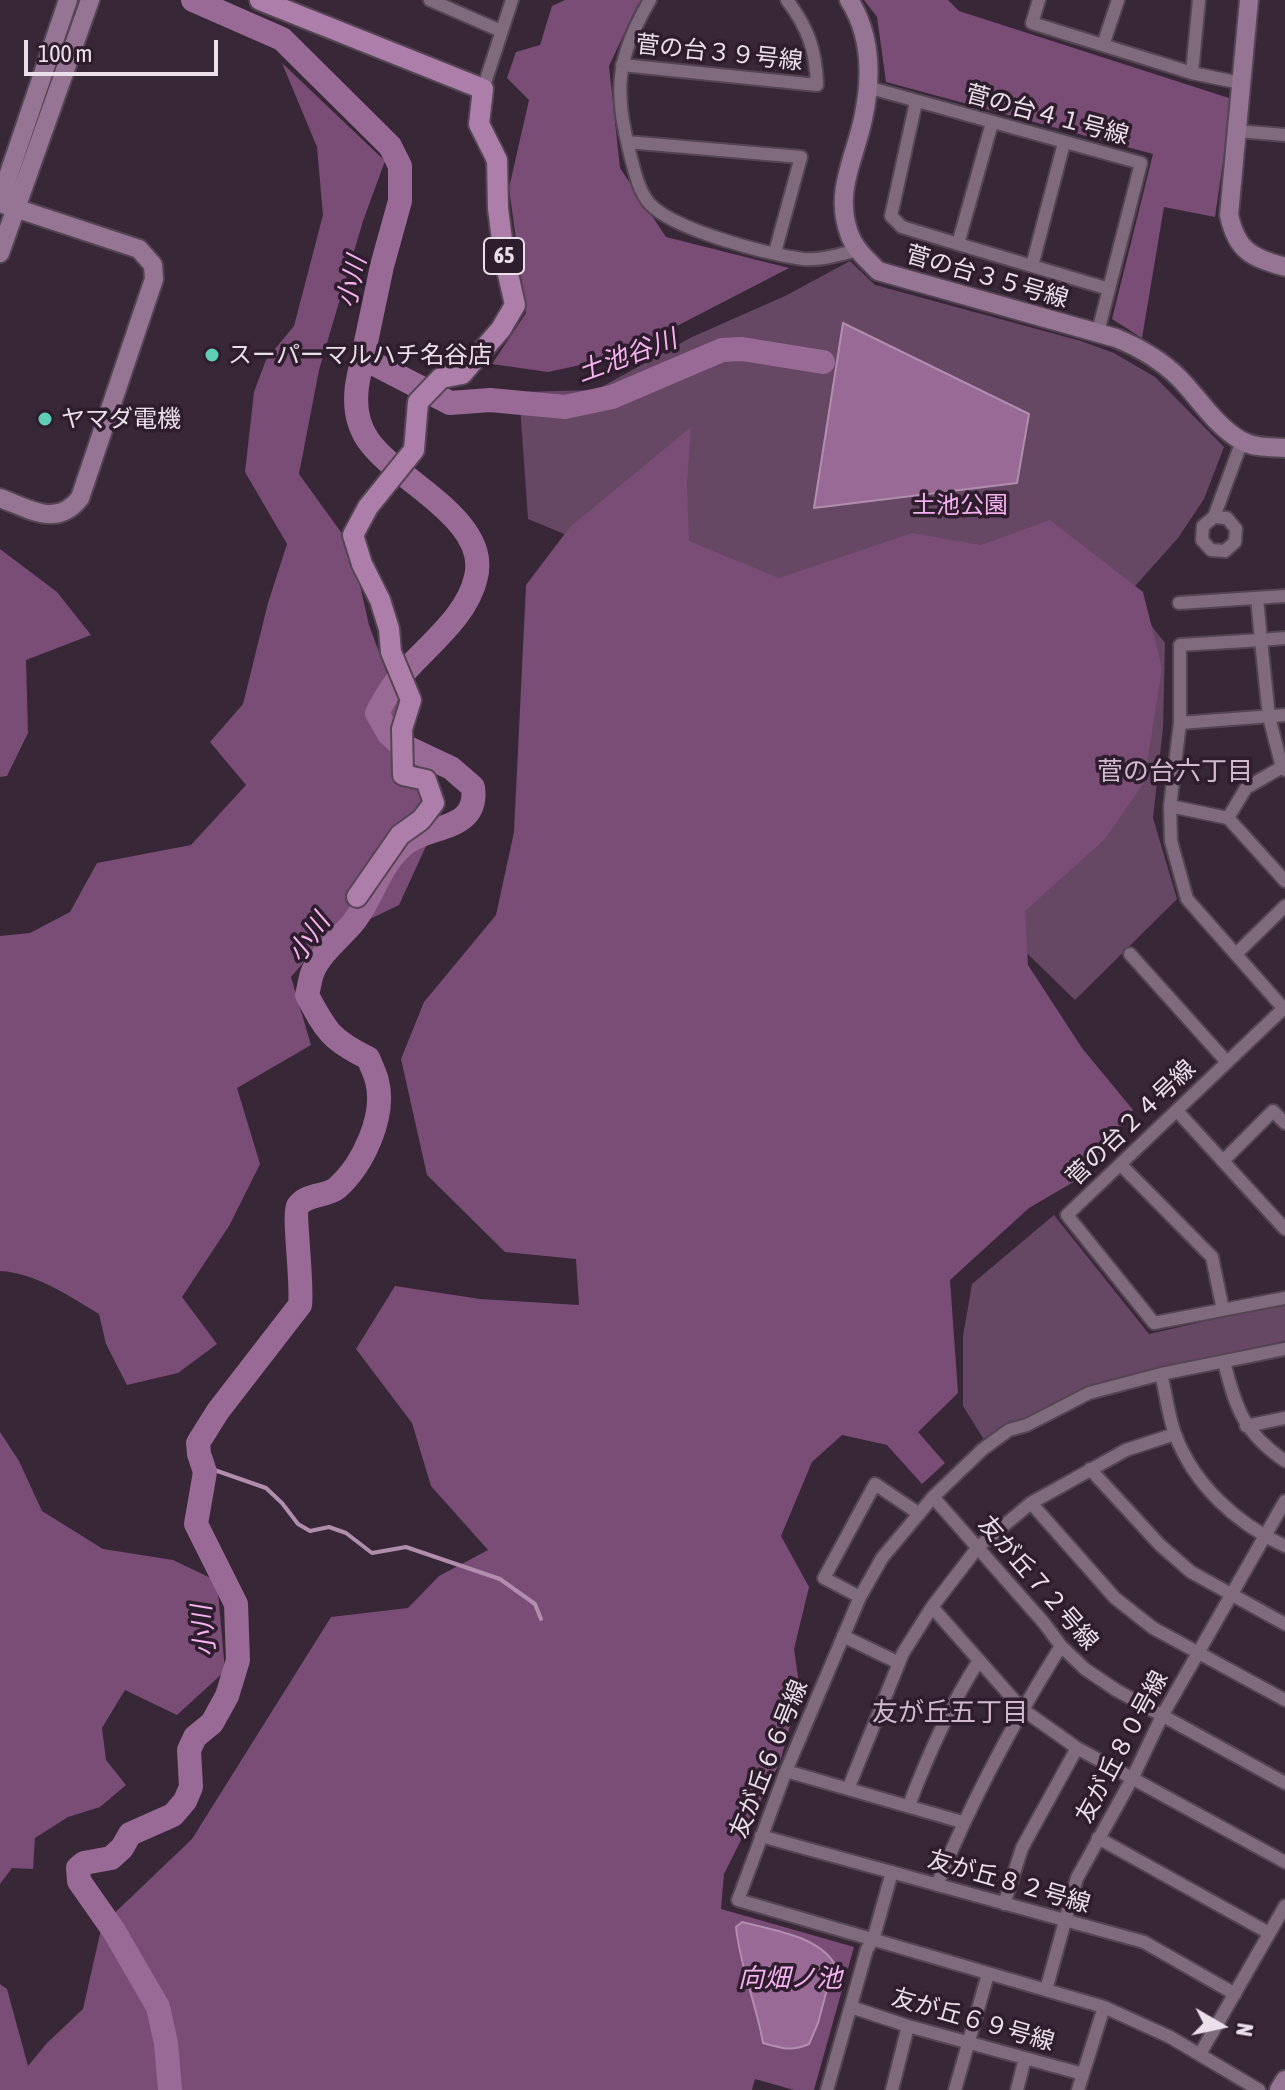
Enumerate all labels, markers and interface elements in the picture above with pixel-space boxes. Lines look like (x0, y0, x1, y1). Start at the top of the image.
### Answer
scale bar (28, 24, 222, 74)
street label: 菅の台３９号線 (634, 30, 804, 76)
text: 100 m (38, 40, 92, 67)
street label: 菅の台４１号線 (962, 79, 1132, 151)
road number: 65 (484, 238, 524, 274)
street label: 菅の台３５号線 (902, 240, 1072, 314)
water label: 小川 (331, 253, 373, 311)
water label: 土池谷川 (573, 324, 681, 388)
place label: スーパーマルハチ名谷店 (228, 341, 492, 369)
marker: スーパーマルハチ名谷店 (203, 346, 221, 364)
place label: ヤマダ電機 (61, 405, 181, 433)
marker: ヤマダ電機 (36, 410, 54, 428)
park label: 土池公園 (912, 491, 1008, 519)
district label: 菅の台六丁目 (1097, 756, 1253, 788)
water label: 小川 (281, 908, 337, 968)
street label: 菅の台２４号線 (1061, 1054, 1201, 1192)
street label: 友が丘７２号線 (972, 1510, 1104, 1656)
water label: 小川 (186, 1604, 222, 1658)
street label: 友が丘８０号線 (1070, 1666, 1174, 1828)
street label: 友が丘６６号線 (724, 1676, 814, 1842)
district label: 友が丘五丁目 (872, 1697, 1028, 1729)
street label: 友が丘８２号線 (924, 1845, 1094, 1919)
water label: 向畑ノ池 (738, 1963, 842, 1995)
street label: 友が丘６９号線 (888, 1983, 1058, 2057)
north arrow (1181, 1986, 1261, 2066)
text: N (1231, 2021, 1259, 2038)

